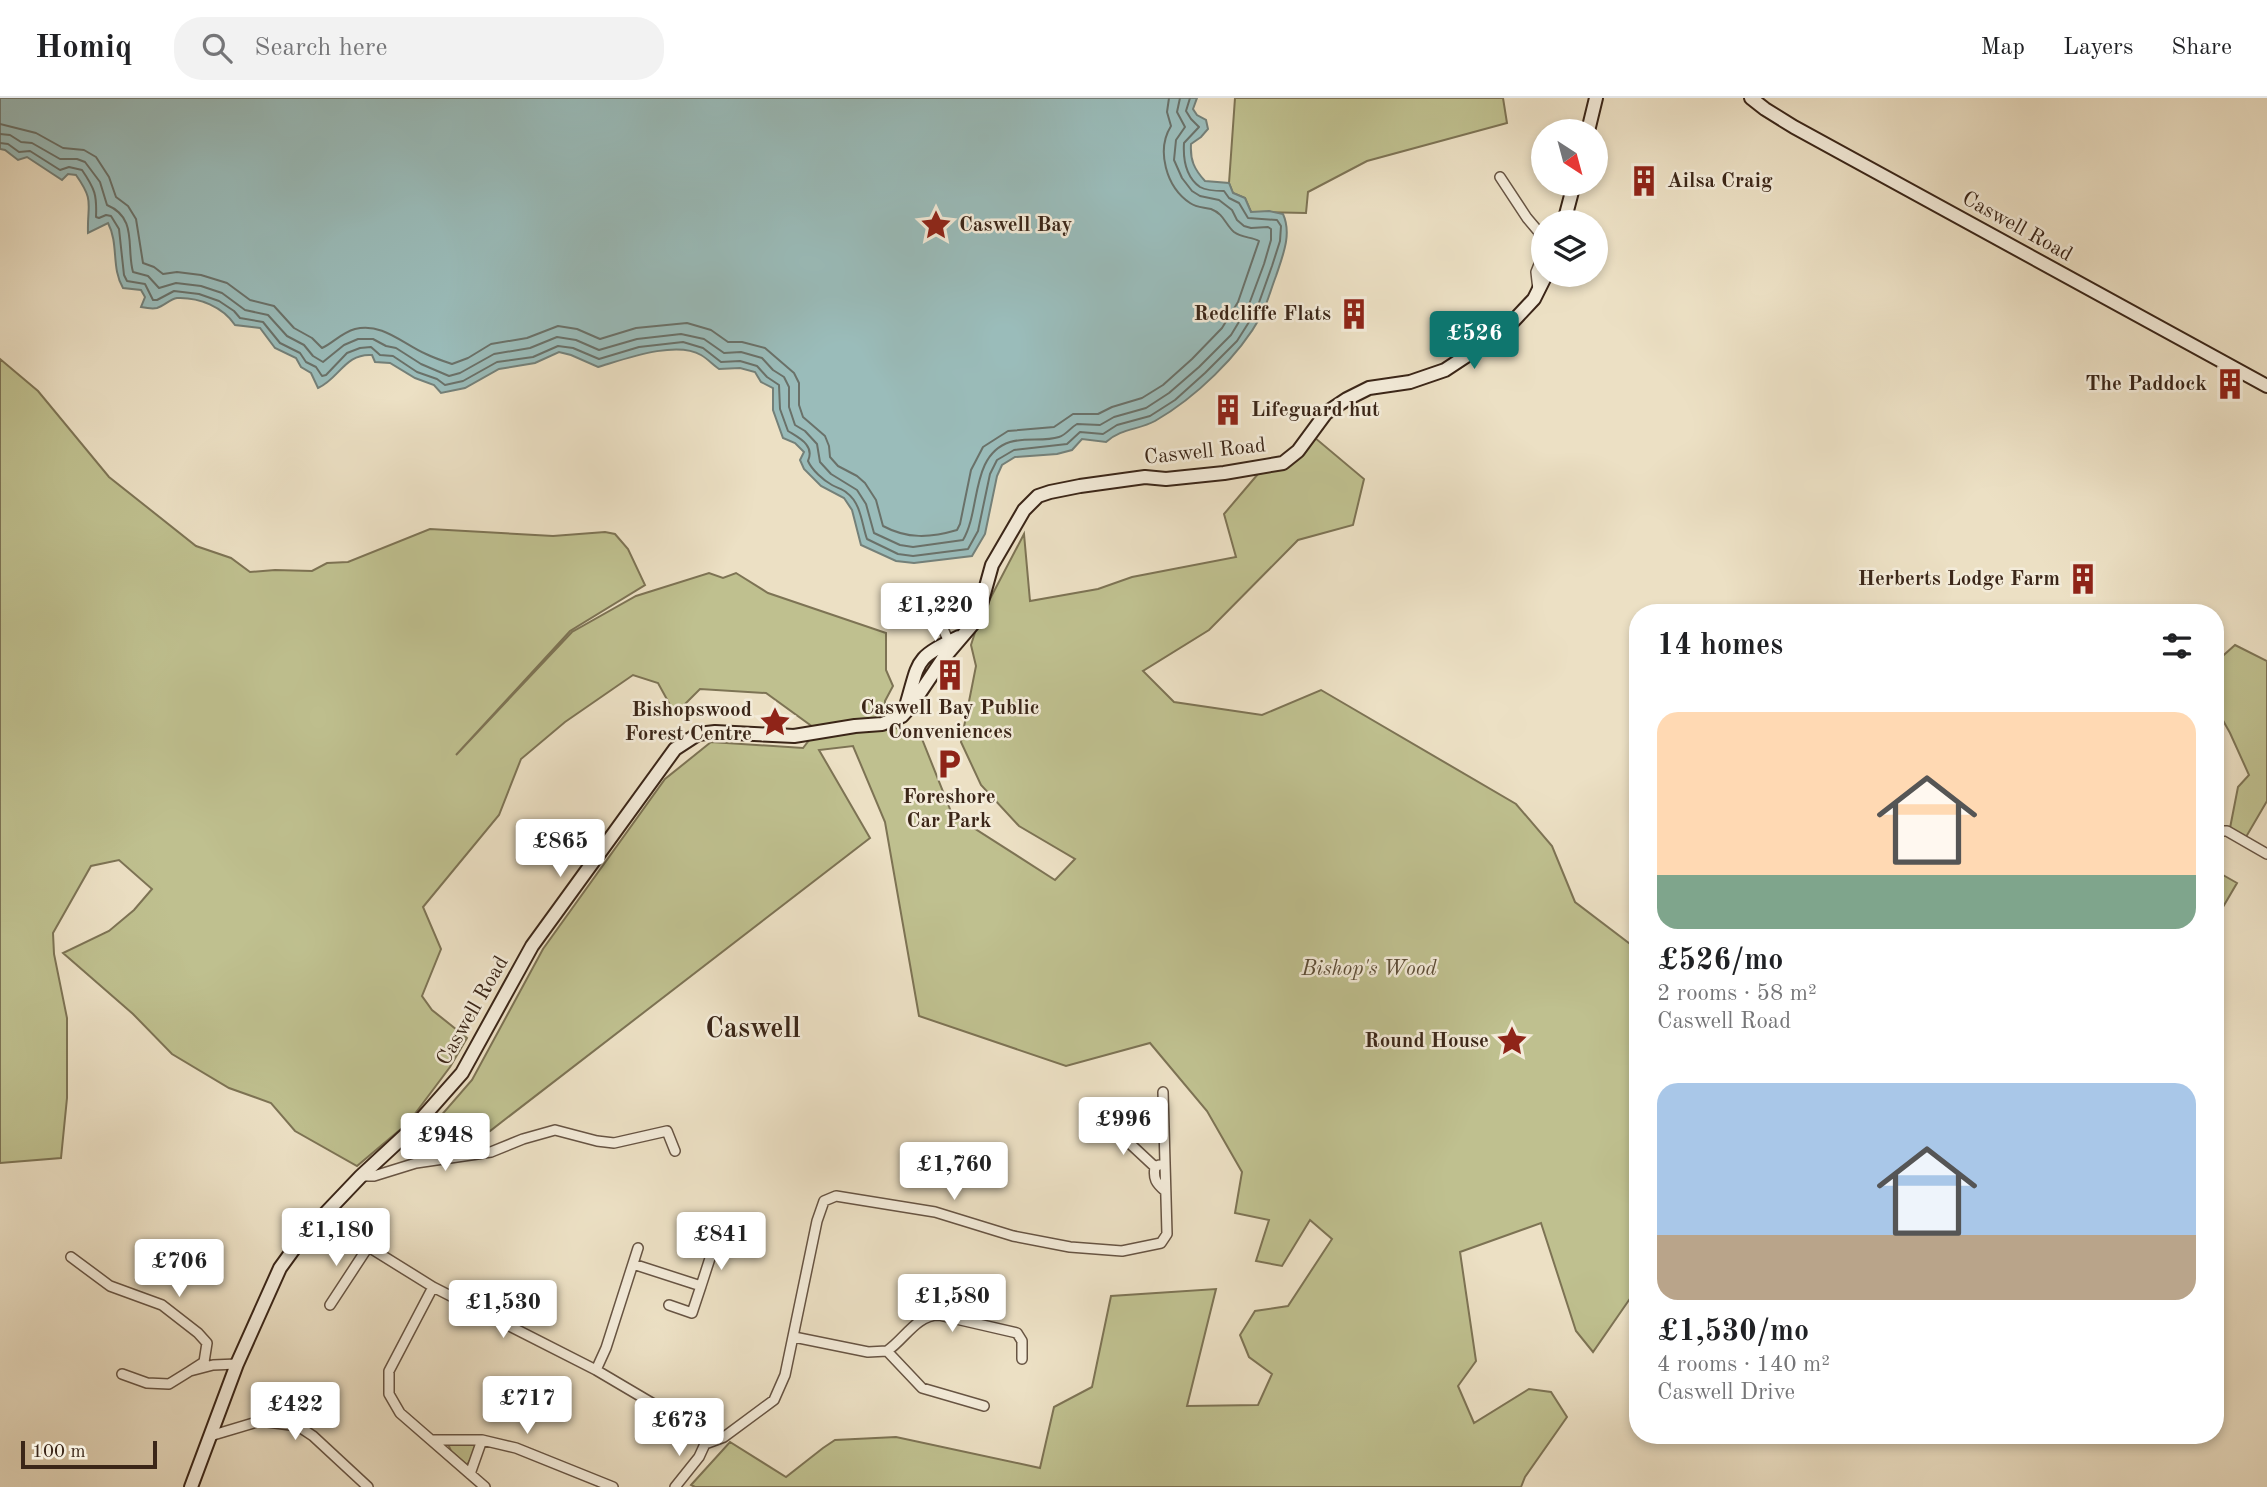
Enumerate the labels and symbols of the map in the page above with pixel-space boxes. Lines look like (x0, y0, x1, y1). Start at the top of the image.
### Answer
north arrow (1531, 119, 1608, 196)
building icon: Ailsa Craig (1627, 164, 1661, 198)
place label: Ailsa Craig (1667, 171, 1773, 192)
street label: Caswell Road (1958, 188, 2076, 266)
place icon: Caswell Bay (919, 208, 953, 242)
place label: Caswell Bay (959, 215, 1072, 236)
building icon: Redcliffe Flats (1337, 297, 1371, 331)
place label: Redcliffe Flats (1194, 304, 1331, 325)
pin: £526 (1433, 312, 1515, 371)
building icon: The Paddock (2213, 367, 2247, 401)
place label: The Paddock (2085, 374, 2207, 395)
building icon: Lifeguard hut (1211, 393, 1245, 427)
place label: Lifeguard hut (1251, 400, 1380, 421)
street label: Caswell Road (1143, 435, 1267, 469)
building icon: Herberts Lodge Farm (2066, 562, 2100, 596)
place label: Herberts Lodge Farm (1858, 569, 2060, 590)
pin: £1,220 (878, 584, 992, 643)
building icon: Caswell Bay Public Conveniences (933, 658, 967, 692)
place label: Caswell Bay Public Conveniences (860, 698, 1040, 743)
place label: Bishopswood Forest Centre (625, 700, 752, 745)
place icon: Bishopswood Forest Centre (758, 705, 792, 739)
parking icon: Foreshore Car Park (932, 747, 966, 781)
place label: Foreshore Car Park (902, 787, 996, 832)
pin: £865 (519, 820, 601, 879)
street label: Caswell Road (433, 953, 513, 1069)
park label: Bishop's Wood (1300, 959, 1437, 980)
district label: Caswell (705, 1016, 801, 1044)
place icon: Round House (1495, 1024, 1529, 1058)
place label: Round House (1364, 1031, 1489, 1052)
pin: £996 (1082, 1098, 1164, 1157)
pin: £948 (404, 1114, 486, 1173)
pin: £1,760 (897, 1142, 1011, 1202)
pin: £1,180 (279, 1208, 393, 1268)
pin: £841 (680, 1212, 762, 1272)
pin: £706 (138, 1240, 220, 1299)
pin: £1,580 (895, 1274, 1009, 1334)
pin: £1,530 (446, 1280, 560, 1340)
pin: £717 (486, 1376, 568, 1436)
pin: £422 (254, 1382, 336, 1442)
pin: £673 (638, 1398, 720, 1458)
scale bar (21, 1438, 158, 1470)

